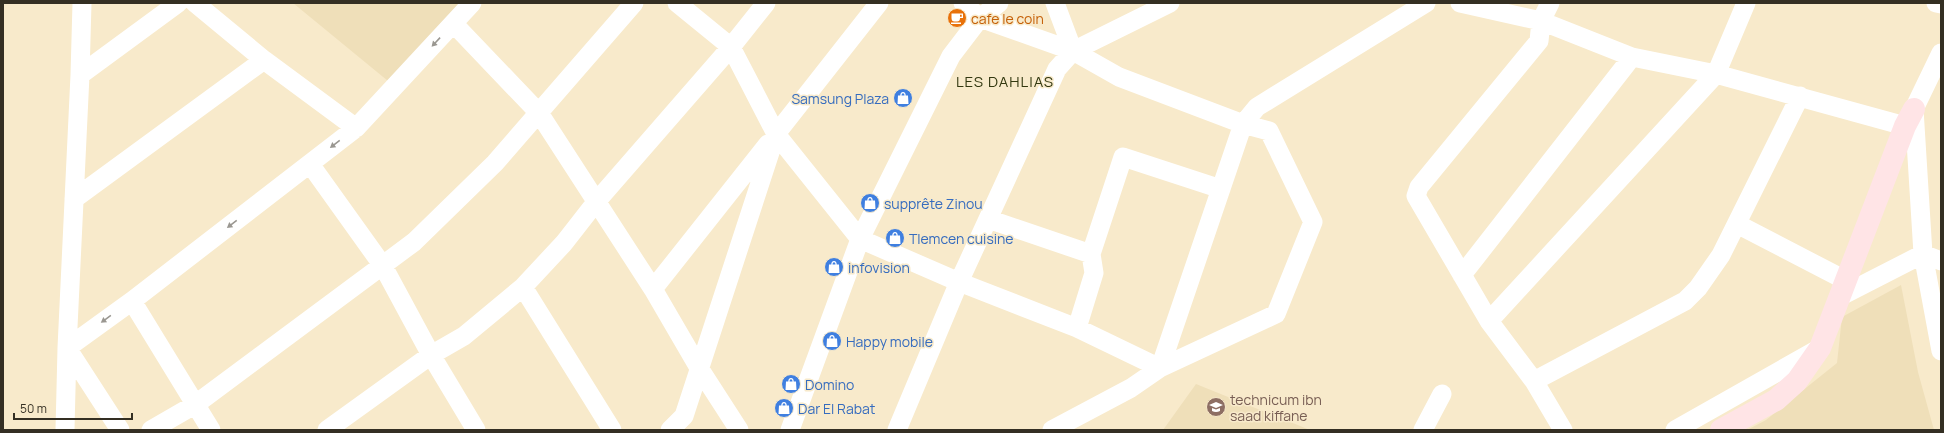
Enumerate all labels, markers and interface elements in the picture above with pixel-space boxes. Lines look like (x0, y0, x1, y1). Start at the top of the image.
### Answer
cafe icon: cafe le coin (946, 7, 968, 29)
place label: cafe le coin (971, 9, 1044, 28)
one-way arrow (432, 37, 441, 47)
district label: LES DAHLIAS (956, 71, 1054, 92)
shop icon: Samsung Plaza (892, 87, 914, 109)
place label: Samsung Plaza (791, 89, 889, 108)
one-way arrow (329, 140, 340, 149)
shop icon: supprête Zinou (859, 192, 881, 214)
place label: supprête Zinou (884, 194, 983, 213)
one-way arrow (227, 220, 238, 228)
shop icon: Tlemcen cuisine (884, 227, 906, 249)
place label: Tlemcen cuisine (909, 229, 1013, 248)
shop icon: infovision (823, 256, 845, 278)
place label: infovision (848, 258, 910, 277)
one-way arrow (101, 315, 112, 324)
shop icon: Happy mobile (821, 330, 843, 352)
place label: Happy mobile (846, 332, 933, 351)
shop icon: Domino (780, 373, 802, 395)
place label: Domino (805, 375, 854, 394)
place label: technicum ibn saad kiffane (1230, 390, 1322, 425)
scale bar (14, 395, 132, 421)
school or university icon: technicum ibn saad kiffane (1205, 396, 1227, 418)
shop icon: Dar El Rabat (773, 397, 795, 419)
place label: Dar El Rabat (798, 399, 876, 418)
text: 50 m (20, 400, 47, 417)

